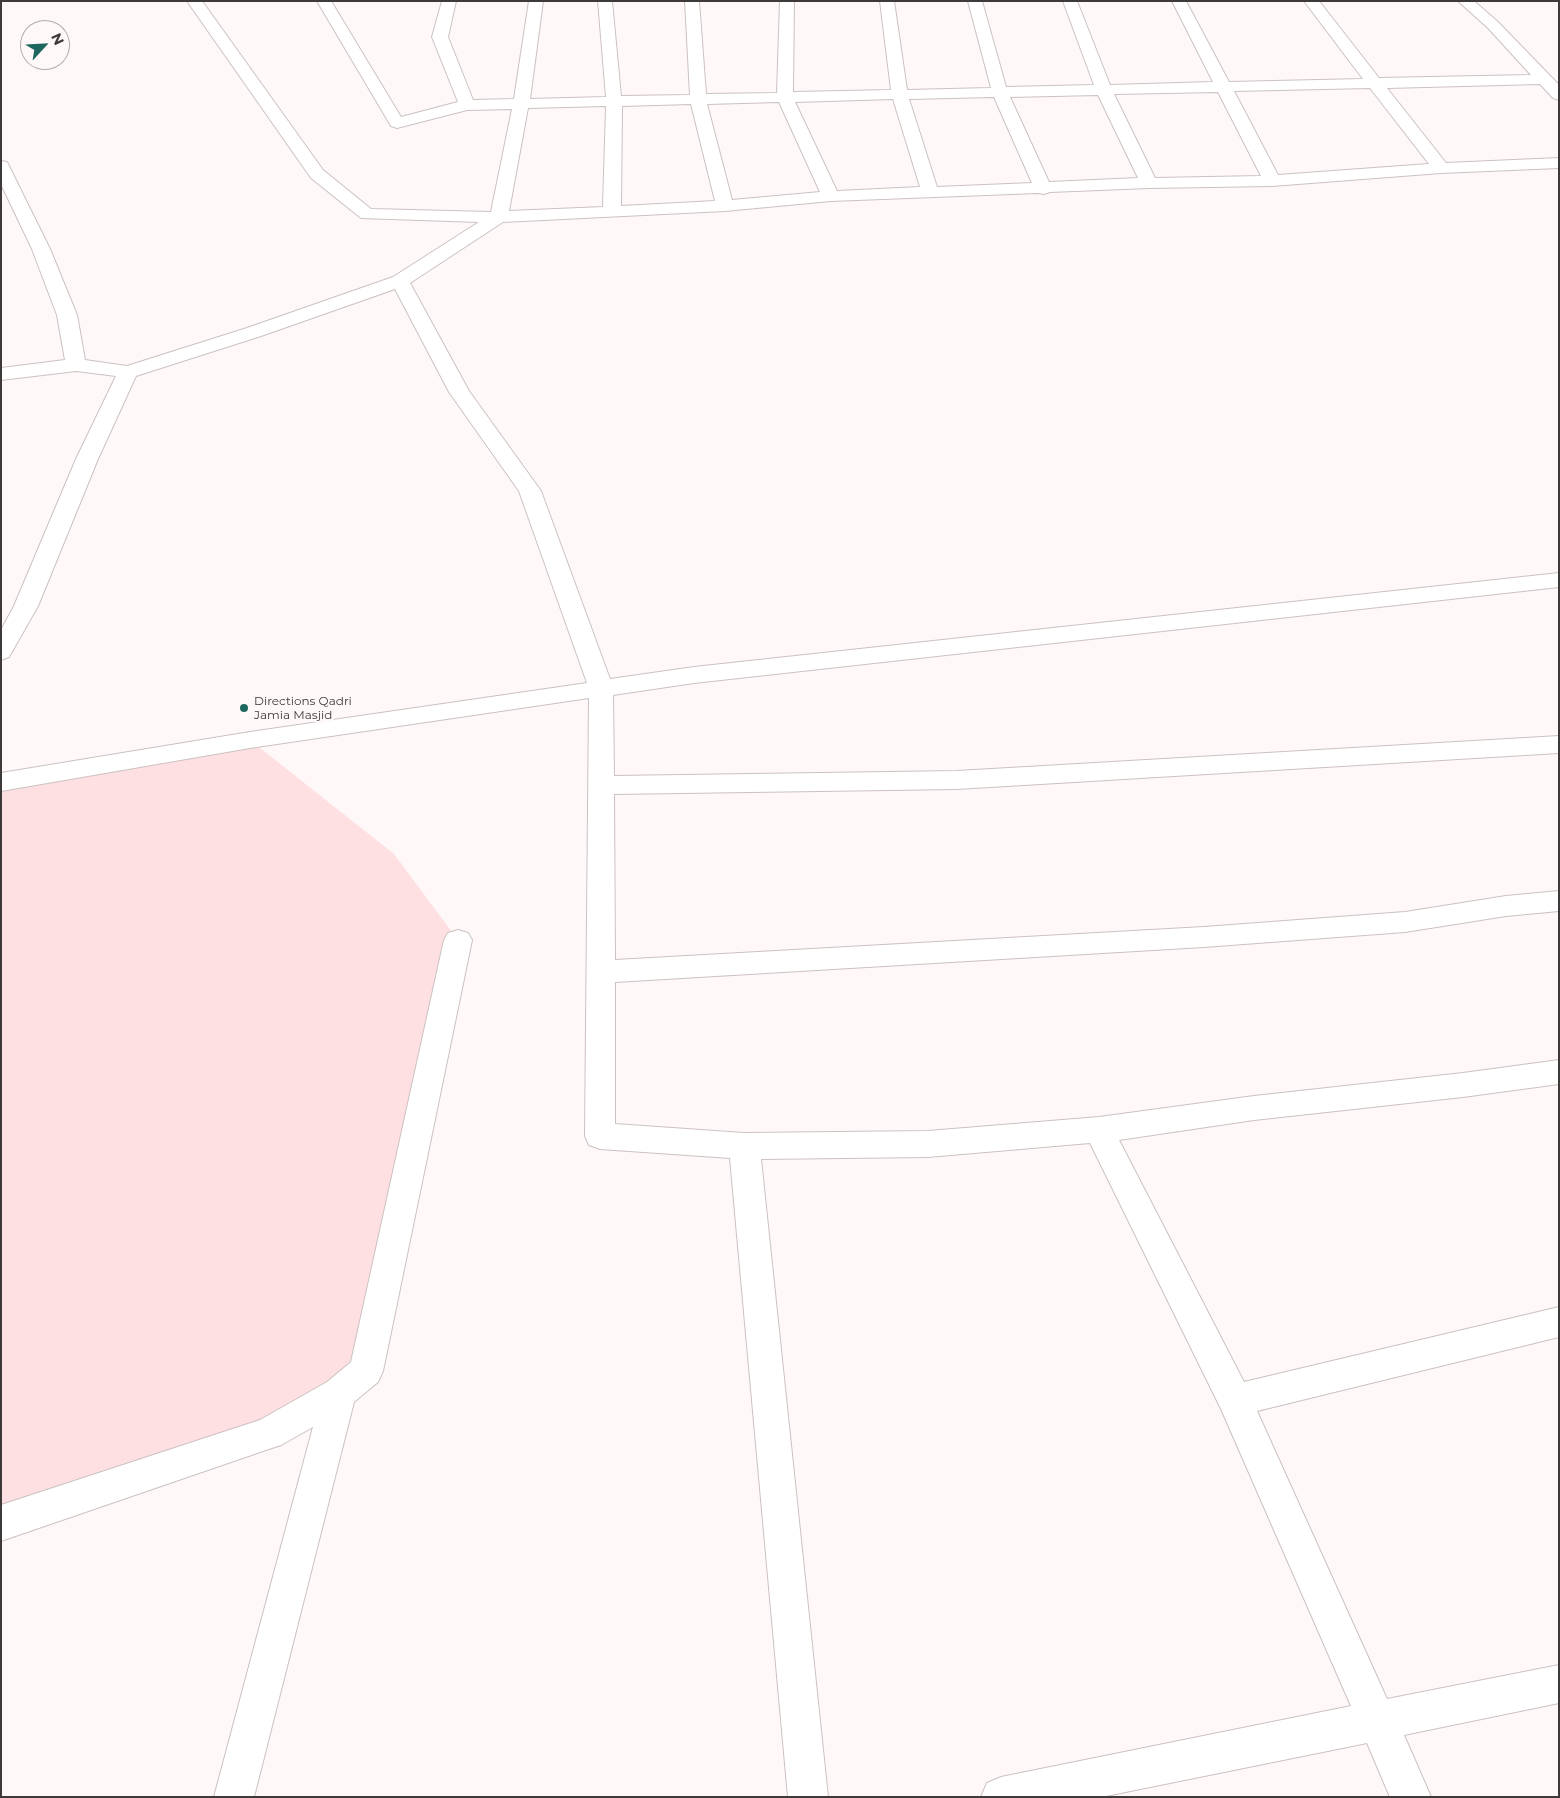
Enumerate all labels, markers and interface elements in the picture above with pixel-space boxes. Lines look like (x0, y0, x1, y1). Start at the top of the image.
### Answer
north arrow (20, 20, 70, 70)
text: N (47, 30, 68, 48)
place label: Directions Qadri Jamia Masjid (254, 694, 352, 722)
marker: Directions Qadri Jamia Masjid (238, 702, 250, 714)

